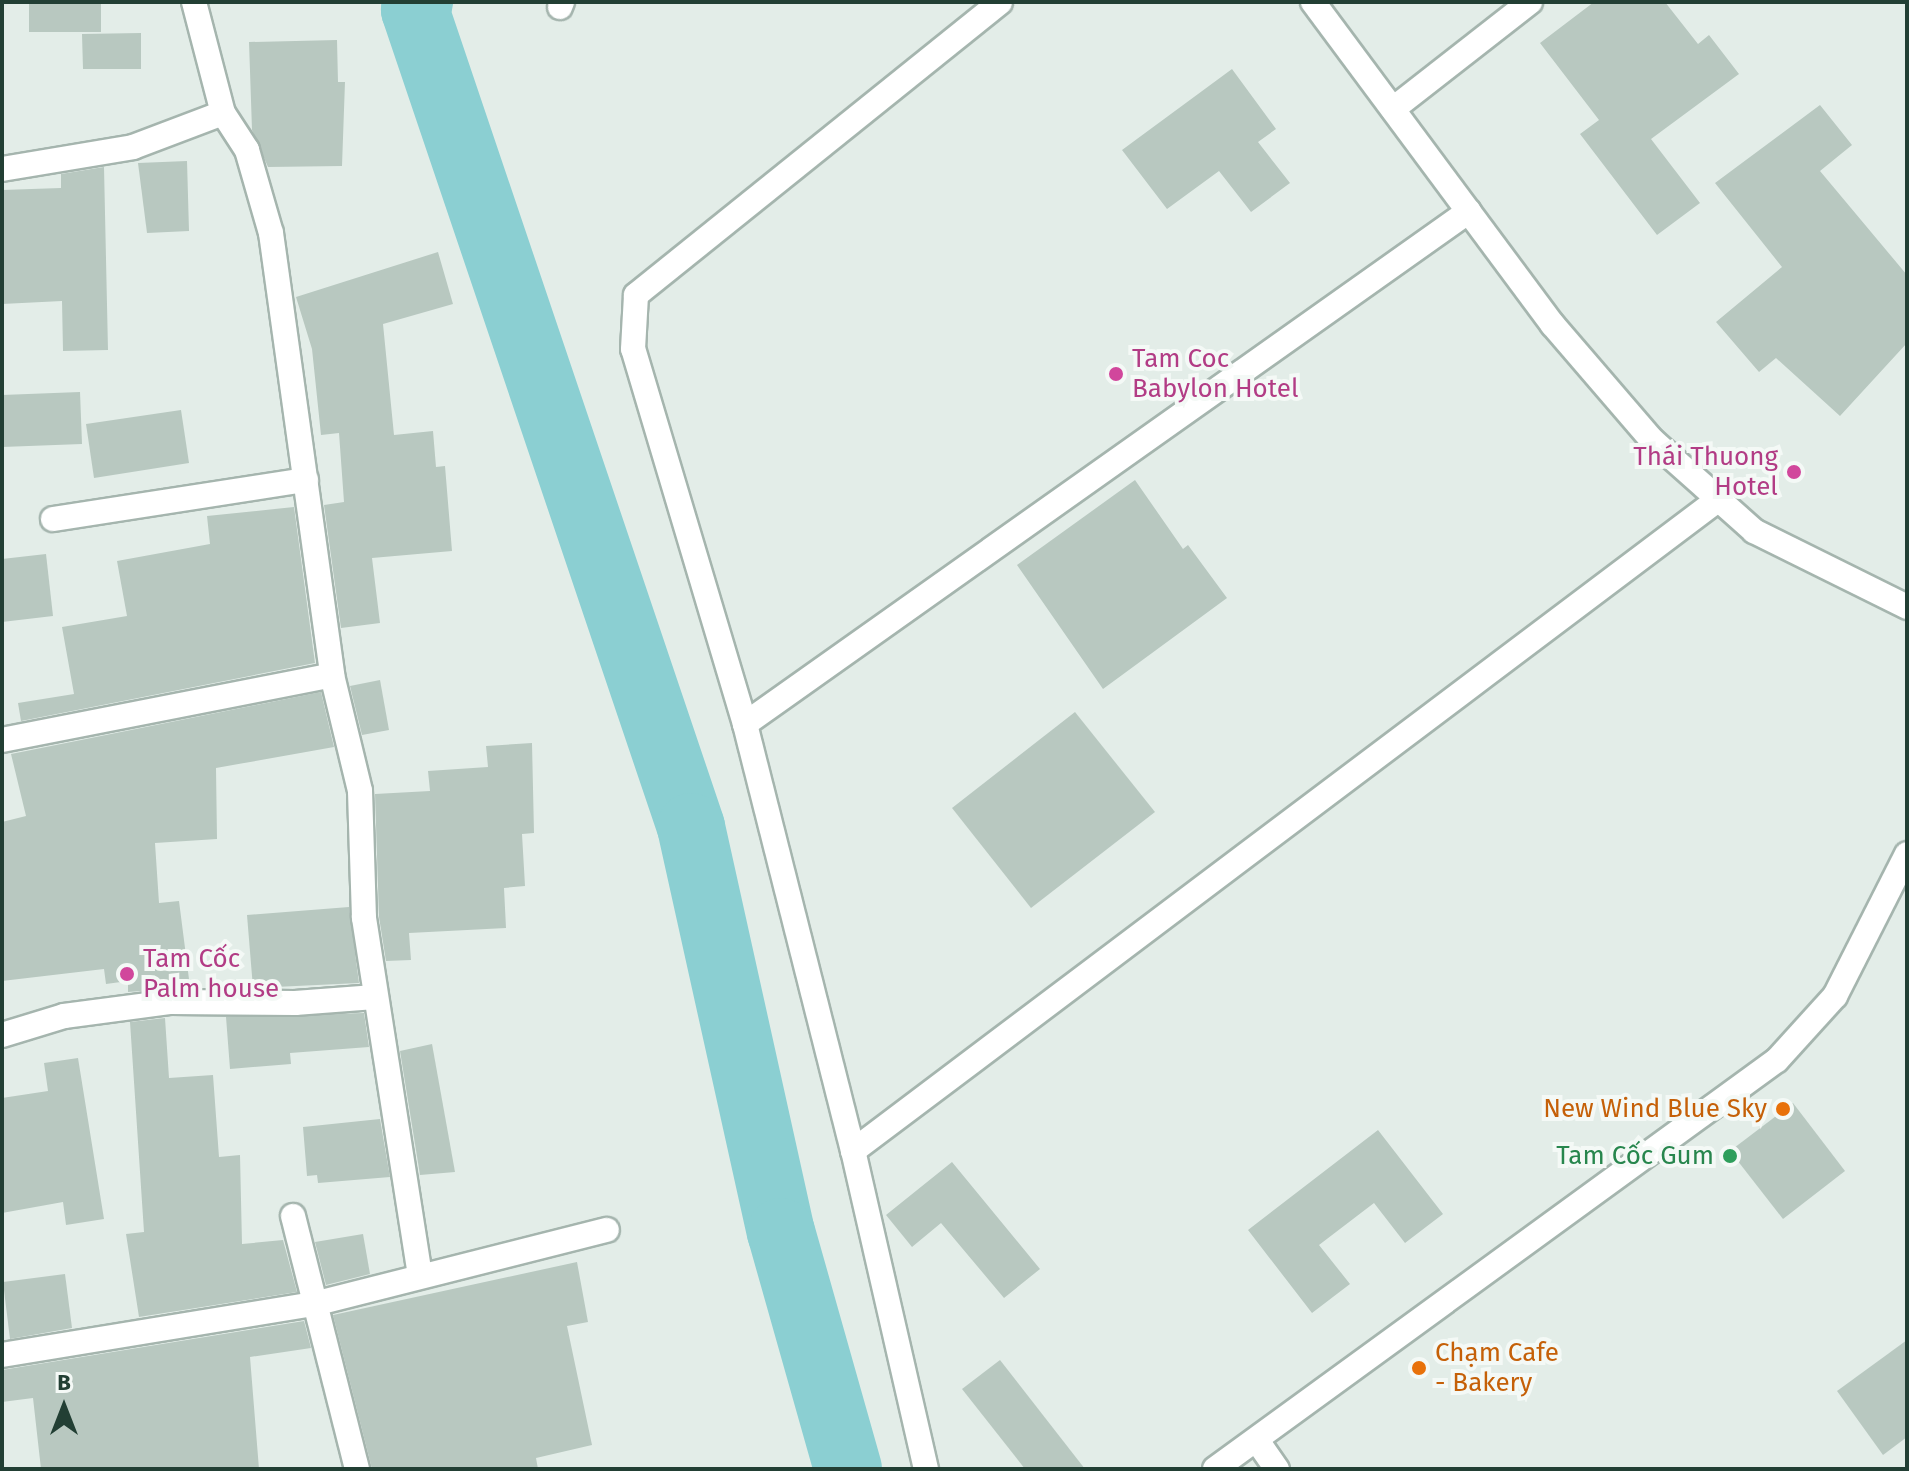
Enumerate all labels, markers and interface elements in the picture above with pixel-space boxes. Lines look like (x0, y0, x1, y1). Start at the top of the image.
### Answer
place label: Tam Coc Babylon Hotel (1132, 343, 1299, 404)
marker: Tam Coc Babylon Hotel (1107, 365, 1125, 383)
place label: Thái Thuong Hotel (1633, 441, 1778, 502)
marker: Thái Thuong Hotel (1785, 463, 1803, 481)
place label: Tam Cốc Palm house (143, 943, 279, 1004)
marker: Tam Cốc Palm house (118, 965, 136, 983)
place label: New Wind Blue Sky (1543, 1093, 1767, 1125)
marker: New Wind Blue Sky (1774, 1100, 1792, 1118)
place label: Tam Cốc Gum (1556, 1140, 1714, 1172)
marker: Tam Cốc Gum (1721, 1147, 1739, 1165)
place label: Chạm Cafe - Bakery (1435, 1337, 1559, 1398)
marker: Chạm Cafe - Bakery (1410, 1359, 1428, 1377)
north arrow (24, 1367, 104, 1447)
text: B (57, 1369, 71, 1396)

